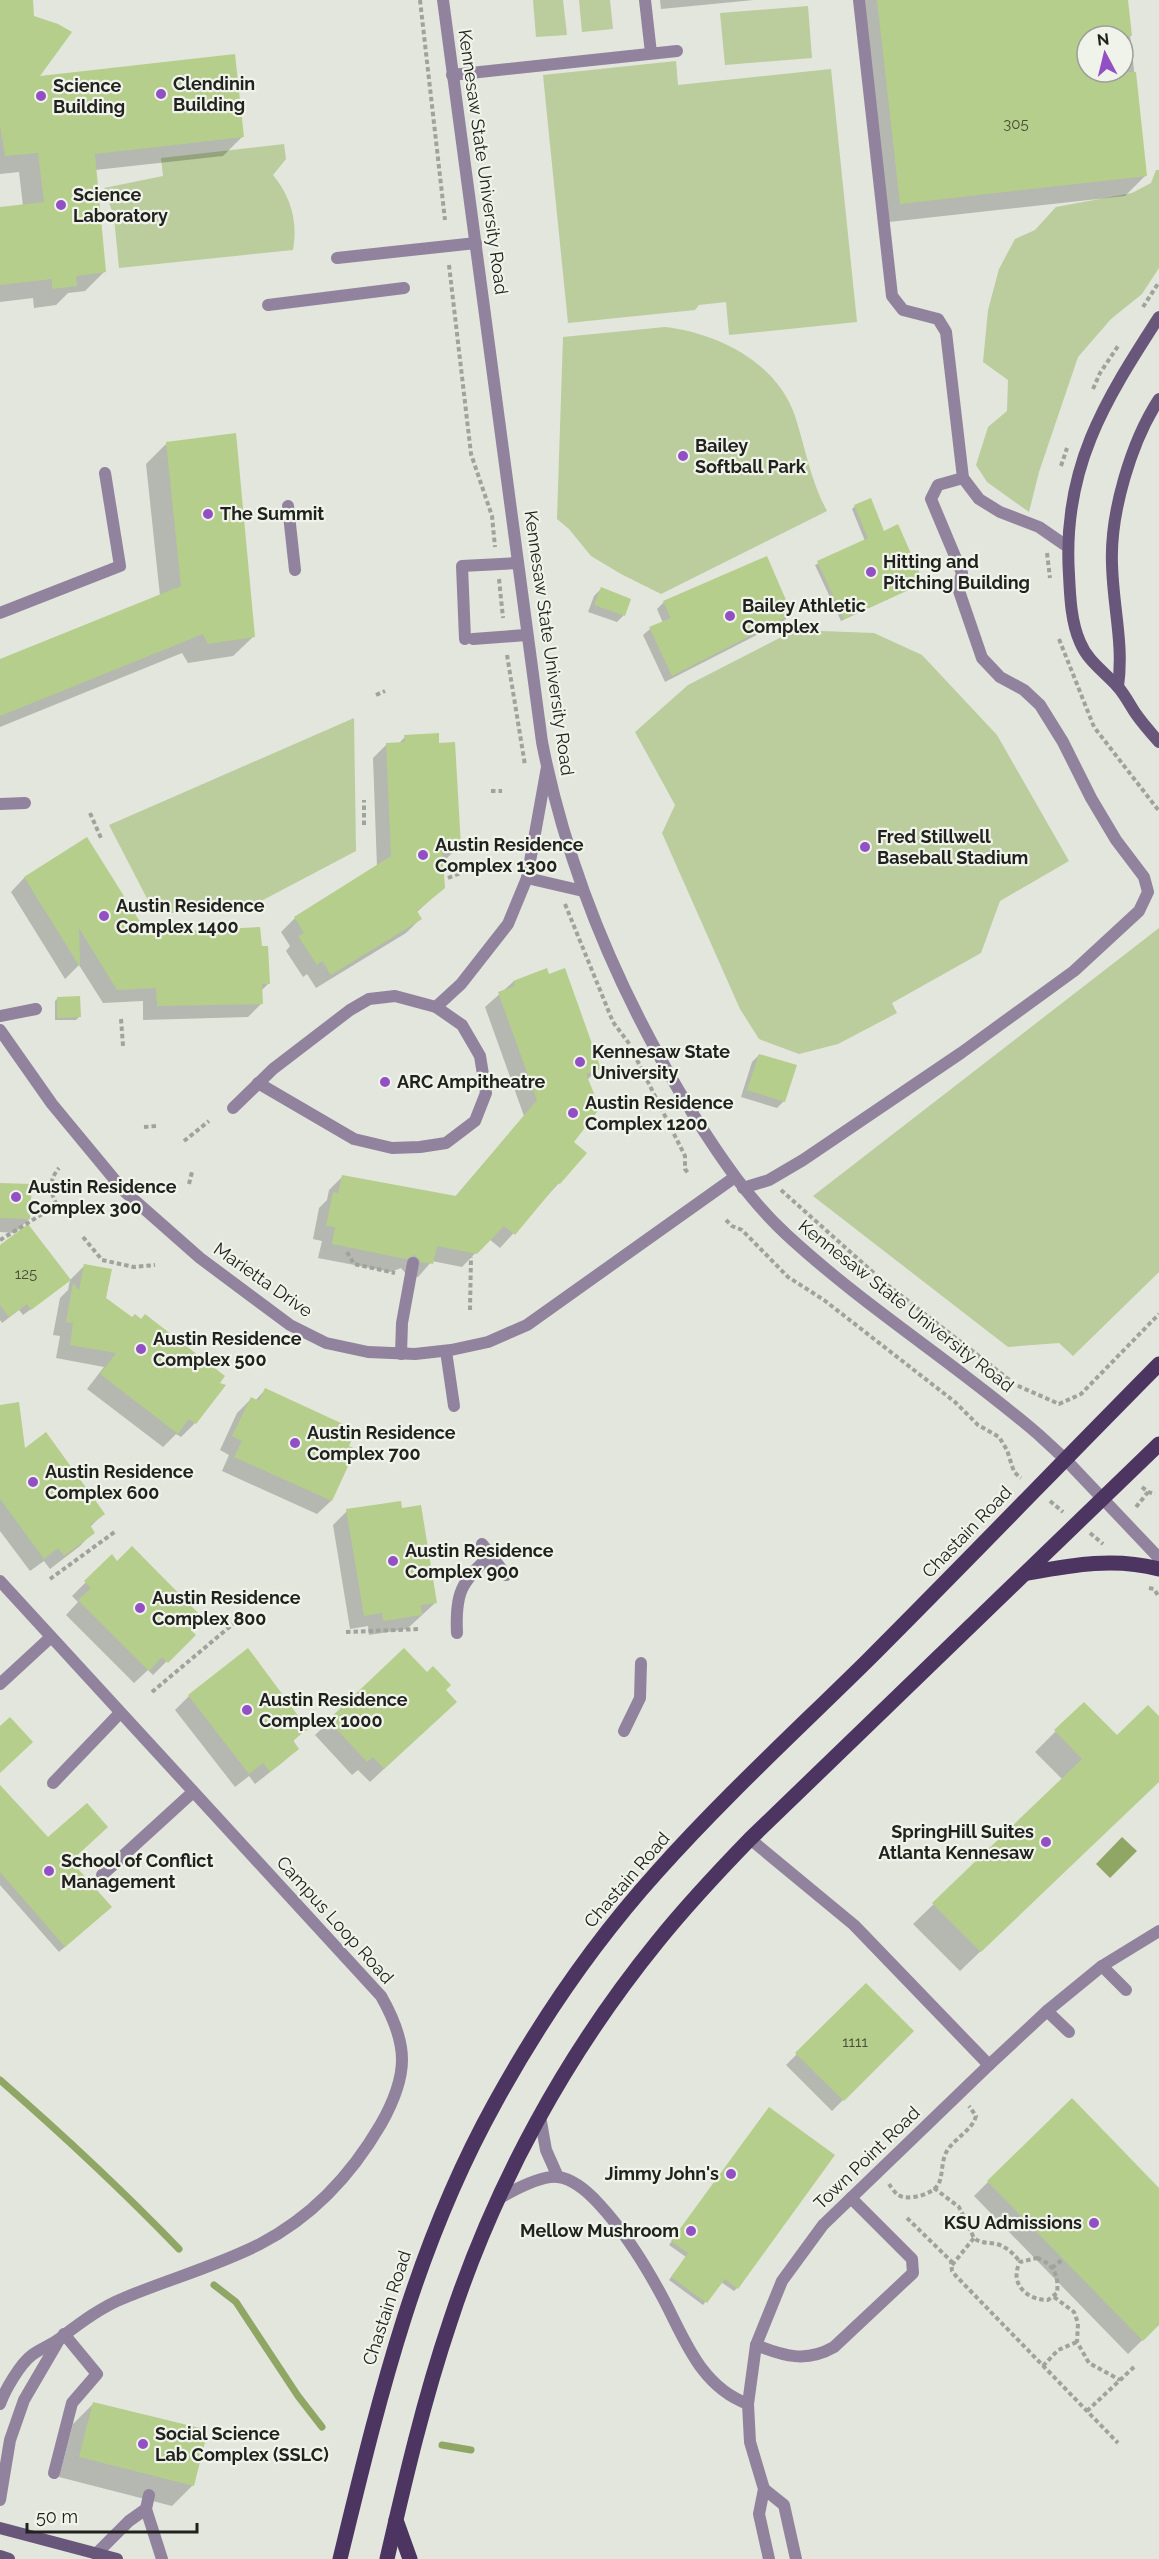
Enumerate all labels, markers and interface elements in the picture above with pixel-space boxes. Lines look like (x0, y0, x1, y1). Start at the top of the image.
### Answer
north arrow (1075, 24, 1135, 84)
street label: Kennesaw State University Road (454, 28, 512, 296)
text: N (1096, 29, 1110, 50)
place label: Clendinin Building (173, 73, 255, 115)
place label: Science Building (53, 75, 125, 117)
marker: Clendinin Building (154, 87, 168, 101)
marker: Science Building (34, 89, 48, 103)
house number: 305 (1003, 115, 1029, 133)
place label: Science Laboratory (73, 184, 168, 226)
marker: Science Laboratory (54, 198, 68, 212)
place label: Bailey Softball Park (695, 435, 807, 477)
marker: Bailey Softball Park (676, 449, 690, 463)
place label: The Summit (220, 503, 324, 524)
marker: The Summit (201, 507, 215, 521)
street label: Kennesaw State University Road (520, 509, 578, 777)
place label: Hitting and Pitching Building (883, 551, 1030, 593)
marker: Hitting and Pitching Building (864, 565, 878, 579)
place label: Bailey Athletic Complex (742, 595, 866, 637)
marker: Bailey Athletic Complex (723, 609, 737, 623)
place label: Fred Stillwell Baseball Stadium (877, 826, 1028, 868)
place label: Austin Residence Complex 1300 (435, 834, 584, 876)
marker: Fred Stillwell Baseball Stadium (858, 840, 872, 854)
marker: Austin Residence Complex 1300 (416, 848, 430, 862)
place label: Austin Residence Complex 1400 (116, 895, 265, 937)
marker: Austin Residence Complex 1400 (97, 909, 111, 923)
place label: Kennesaw State University (592, 1041, 730, 1083)
marker: Kennesaw State University (573, 1055, 587, 1069)
place label: ARC Ampitheatre (397, 1071, 546, 1092)
marker: ARC Ampitheatre (378, 1075, 392, 1089)
place label: Austin Residence Complex 1200 (585, 1092, 734, 1134)
marker: Austin Residence Complex 1200 (566, 1106, 580, 1120)
place label: Austin Residence Complex 300 (28, 1176, 177, 1218)
marker: Austin Residence Complex 300 (9, 1190, 23, 1204)
street label: Kennesaw State University Road (794, 1215, 1018, 1396)
street label: Marietta Drive (210, 1238, 317, 1322)
house number: 125 (15, 1265, 37, 1283)
place label: Austin Residence Complex 500 (153, 1328, 302, 1370)
marker: Austin Residence Complex 500 (134, 1342, 148, 1356)
place label: Austin Residence Complex 700 (307, 1422, 456, 1464)
marker: Austin Residence Complex 700 (288, 1436, 302, 1450)
place label: Austin Residence Complex 600 (45, 1461, 194, 1503)
marker: Austin Residence Complex 600 (26, 1475, 40, 1489)
street label: Chastain Road (918, 1481, 1016, 1582)
place label: Austin Residence Complex 900 (405, 1540, 554, 1582)
marker: Austin Residence Complex 900 (386, 1554, 400, 1568)
place label: Austin Residence Complex 800 (152, 1587, 301, 1629)
marker: Austin Residence Complex 800 (133, 1601, 147, 1615)
place label: Austin Residence Complex 1000 (259, 1689, 408, 1731)
marker: Austin Residence Complex 1000 (240, 1703, 254, 1717)
place label: SpringHill Suites Atlanta Kennesaw (878, 1821, 1035, 1863)
street label: Chastain Road (580, 1828, 674, 1932)
marker: SpringHill Suites Atlanta Kennesaw (1039, 1835, 1053, 1849)
place label: School of Conflict Management (61, 1850, 213, 1892)
street label: Campus Loop Road (273, 1852, 398, 1988)
marker: School of Conflict Management (42, 1864, 56, 1878)
house number: 1111 (842, 2033, 868, 2051)
street label: Town Point Road (809, 2102, 924, 2213)
place label: Jimmy John's (605, 2163, 719, 2184)
marker: Jimmy John's (724, 2167, 738, 2181)
place label: KSU Admissions (944, 2212, 1082, 2233)
marker: KSU Admissions (1087, 2216, 1101, 2230)
place label: Mellow Mushroom (520, 2220, 679, 2241)
marker: Mellow Mushroom (684, 2224, 698, 2238)
street label: Chastain Road (358, 2248, 415, 2368)
place label: Social Science Lab Complex (SSLC) (155, 2423, 329, 2465)
marker: Social Science Lab Complex (SSLC) (136, 2437, 150, 2451)
scale bar (27, 2496, 196, 2534)
text: 50 m (36, 2506, 78, 2527)

